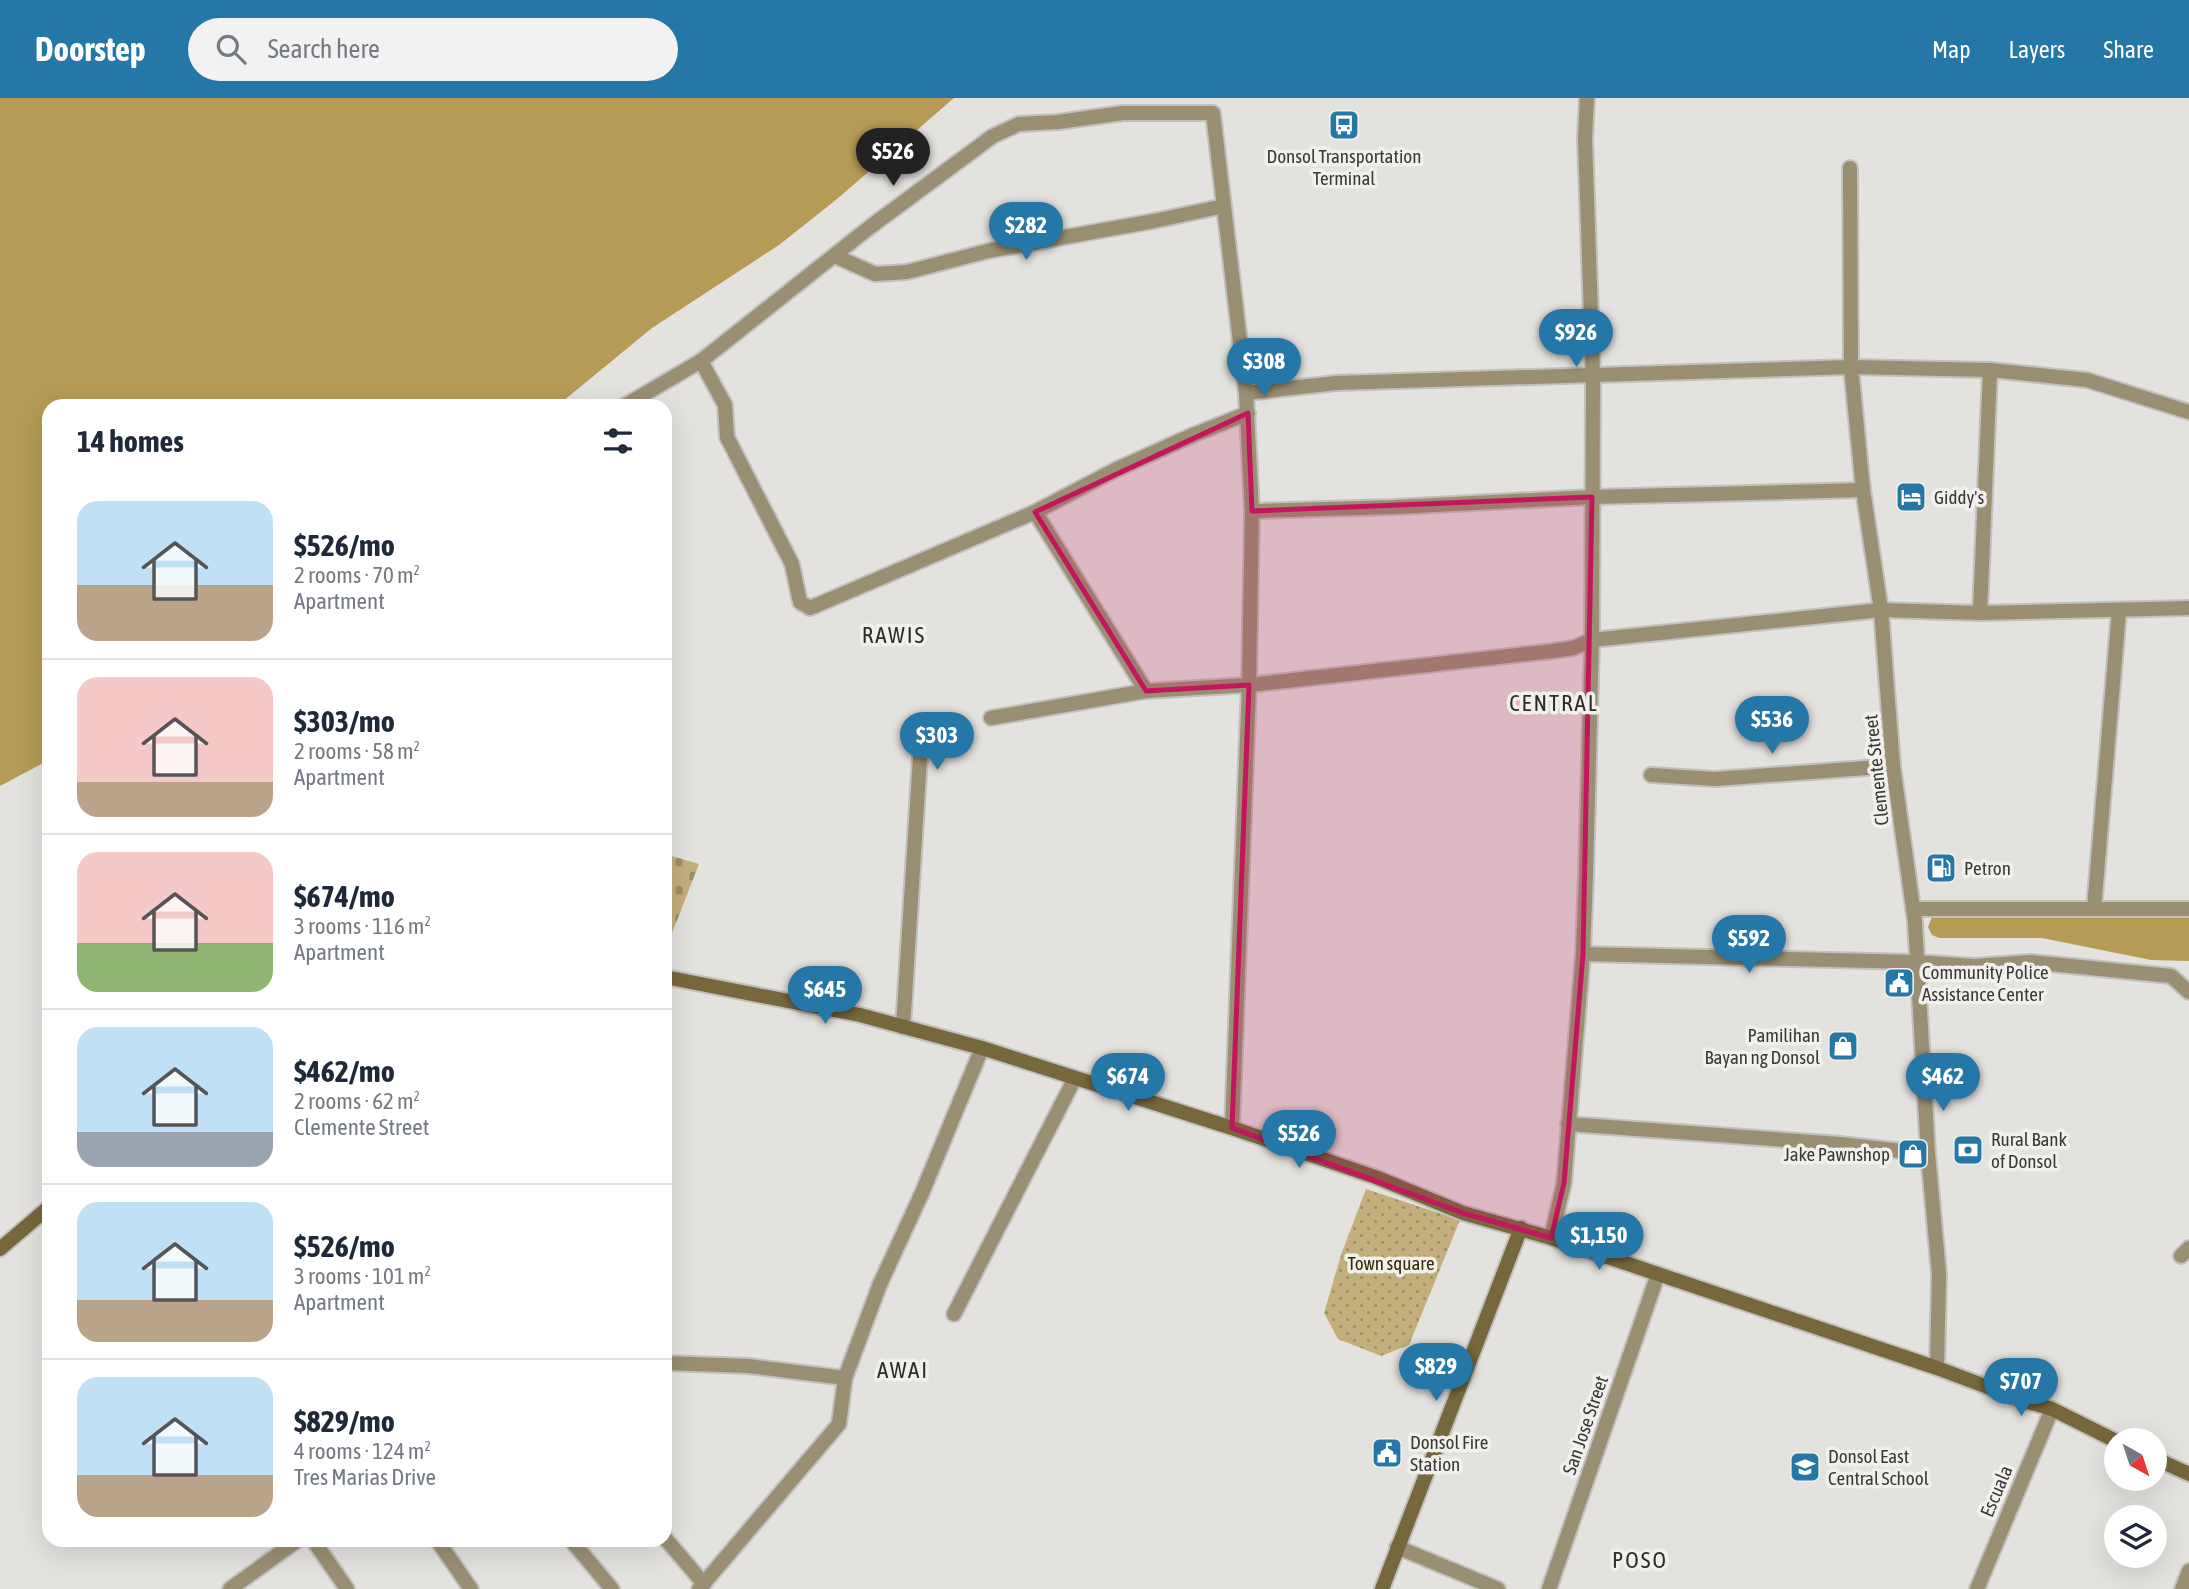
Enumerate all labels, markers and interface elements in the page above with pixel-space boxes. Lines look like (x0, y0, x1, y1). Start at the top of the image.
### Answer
search box (188, 18, 678, 81)
text: Doorstep (35, 30, 146, 68)
icon: search (212, 30, 250, 68)
text: Search here (268, 34, 380, 64)
text: Map (1932, 36, 1971, 63)
text: Layers (2009, 36, 2065, 63)
text: Share (2103, 36, 2154, 63)
bus stop icon: Donsol Transportation Terminal (1327, 108, 1361, 142)
pin: $526 (852, 129, 934, 188)
text: $526 (872, 138, 914, 164)
place label: Donsol Transportation Terminal (1267, 145, 1421, 189)
pin: $282 (985, 202, 1067, 262)
text: $282 (1005, 212, 1047, 238)
pin: $926 (1535, 310, 1617, 369)
text: $926 (1555, 319, 1597, 345)
pin: $308 (1223, 338, 1305, 398)
text: $308 (1243, 348, 1285, 374)
icon: filters (599, 422, 637, 460)
text: 14 homes (77, 424, 184, 458)
hotel icon: Giddy's (1894, 480, 1928, 514)
place label: Giddy's (1934, 486, 1984, 508)
text: $526/mo (294, 528, 395, 562)
icon: home (133, 529, 217, 613)
text: 2 rooms · 70 m² (294, 562, 420, 588)
text: Apartment (294, 588, 385, 614)
district label: RAWIS (862, 622, 926, 648)
district label: CENTRAL (1509, 690, 1599, 716)
pin: $536 (1731, 696, 1813, 756)
text: $303/mo (294, 704, 395, 738)
icon: home (133, 705, 217, 789)
text: $536 (1751, 706, 1793, 732)
pin: $303 (896, 712, 978, 772)
street label: Clemente Street (1859, 713, 1893, 827)
text: $303 (916, 722, 958, 748)
text: 2 rooms · 58 m² (294, 738, 420, 764)
text: Apartment (294, 764, 385, 790)
fuel station icon: Petron (1924, 851, 1958, 885)
place label: Petron (1964, 857, 2011, 879)
text: $674/mo (294, 879, 395, 913)
icon: home (133, 880, 217, 964)
text: 3 rooms · 116 m² (294, 913, 431, 939)
pin: $592 (1708, 916, 1790, 975)
text: $592 (1728, 925, 1770, 951)
text: Apartment (294, 939, 385, 965)
place label: Community Police Assistance Center (1922, 961, 2049, 1005)
public building icon: Community Police Assistance Center (1882, 966, 1916, 1000)
pin: $645 (784, 967, 866, 1026)
text: $645 (804, 976, 846, 1002)
place label: Pamilihan Bayan ng Donsol (1704, 1024, 1820, 1068)
shop icon: Pamilihan Bayan ng Donsol (1826, 1029, 1860, 1063)
text: $462/mo (294, 1054, 395, 1088)
pin: $674 (1087, 1054, 1169, 1113)
pin: $462 (1902, 1054, 1984, 1113)
icon: home (133, 1055, 217, 1139)
text: $674 (1107, 1063, 1149, 1089)
text: $462 (1922, 1063, 1964, 1089)
text: 2 rooms · 62 m² (294, 1088, 420, 1114)
pin: $526 (1258, 1110, 1340, 1170)
text: Clemente Street (294, 1114, 429, 1140)
text: $526 (1278, 1120, 1320, 1146)
place label: Rural Bank of Donsol (1991, 1128, 2067, 1172)
bank icon: Rural Bank of Donsol (1951, 1133, 1985, 1167)
shop icon: Jake Pawnshop (1896, 1137, 1930, 1171)
place label: Jake Pawnshop (1784, 1143, 1890, 1165)
pin: $1,150 (1542, 1212, 1656, 1272)
text: $1,150 (1571, 1222, 1628, 1248)
text: $526/mo (294, 1229, 395, 1263)
icon: home (133, 1230, 217, 1314)
park label: Town square (1347, 1252, 1435, 1274)
text: 3 rooms · 101 m² (294, 1263, 431, 1289)
text: Apartment (294, 1289, 385, 1315)
pin: $829 (1395, 1344, 1477, 1403)
text: $829 (1415, 1353, 1457, 1379)
district label: AWAI (877, 1357, 929, 1383)
pin: $707 (1980, 1358, 2062, 1418)
text: $707 (2000, 1368, 2042, 1394)
street label: San Jose Street (1558, 1373, 1612, 1477)
text: $829/mo (294, 1404, 395, 1438)
icon: home (133, 1405, 217, 1489)
north arrow (2104, 1428, 2166, 1491)
map controls (2104, 1428, 2167, 1568)
place label: Donsol Fire Station (1410, 1431, 1488, 1475)
public building icon: Donsol Fire Station (1370, 1436, 1404, 1470)
text: 4 rooms · 124 m² (294, 1438, 431, 1464)
place label: Donsol East Central School (1828, 1445, 1929, 1489)
school or university icon: Donsol East Central School (1788, 1450, 1822, 1484)
street label: Escuala (1975, 1462, 2017, 1520)
text: Tres Marias Drive (294, 1464, 436, 1490)
button: layers (2104, 1505, 2167, 1568)
district label: POSO (1612, 1547, 1668, 1573)

